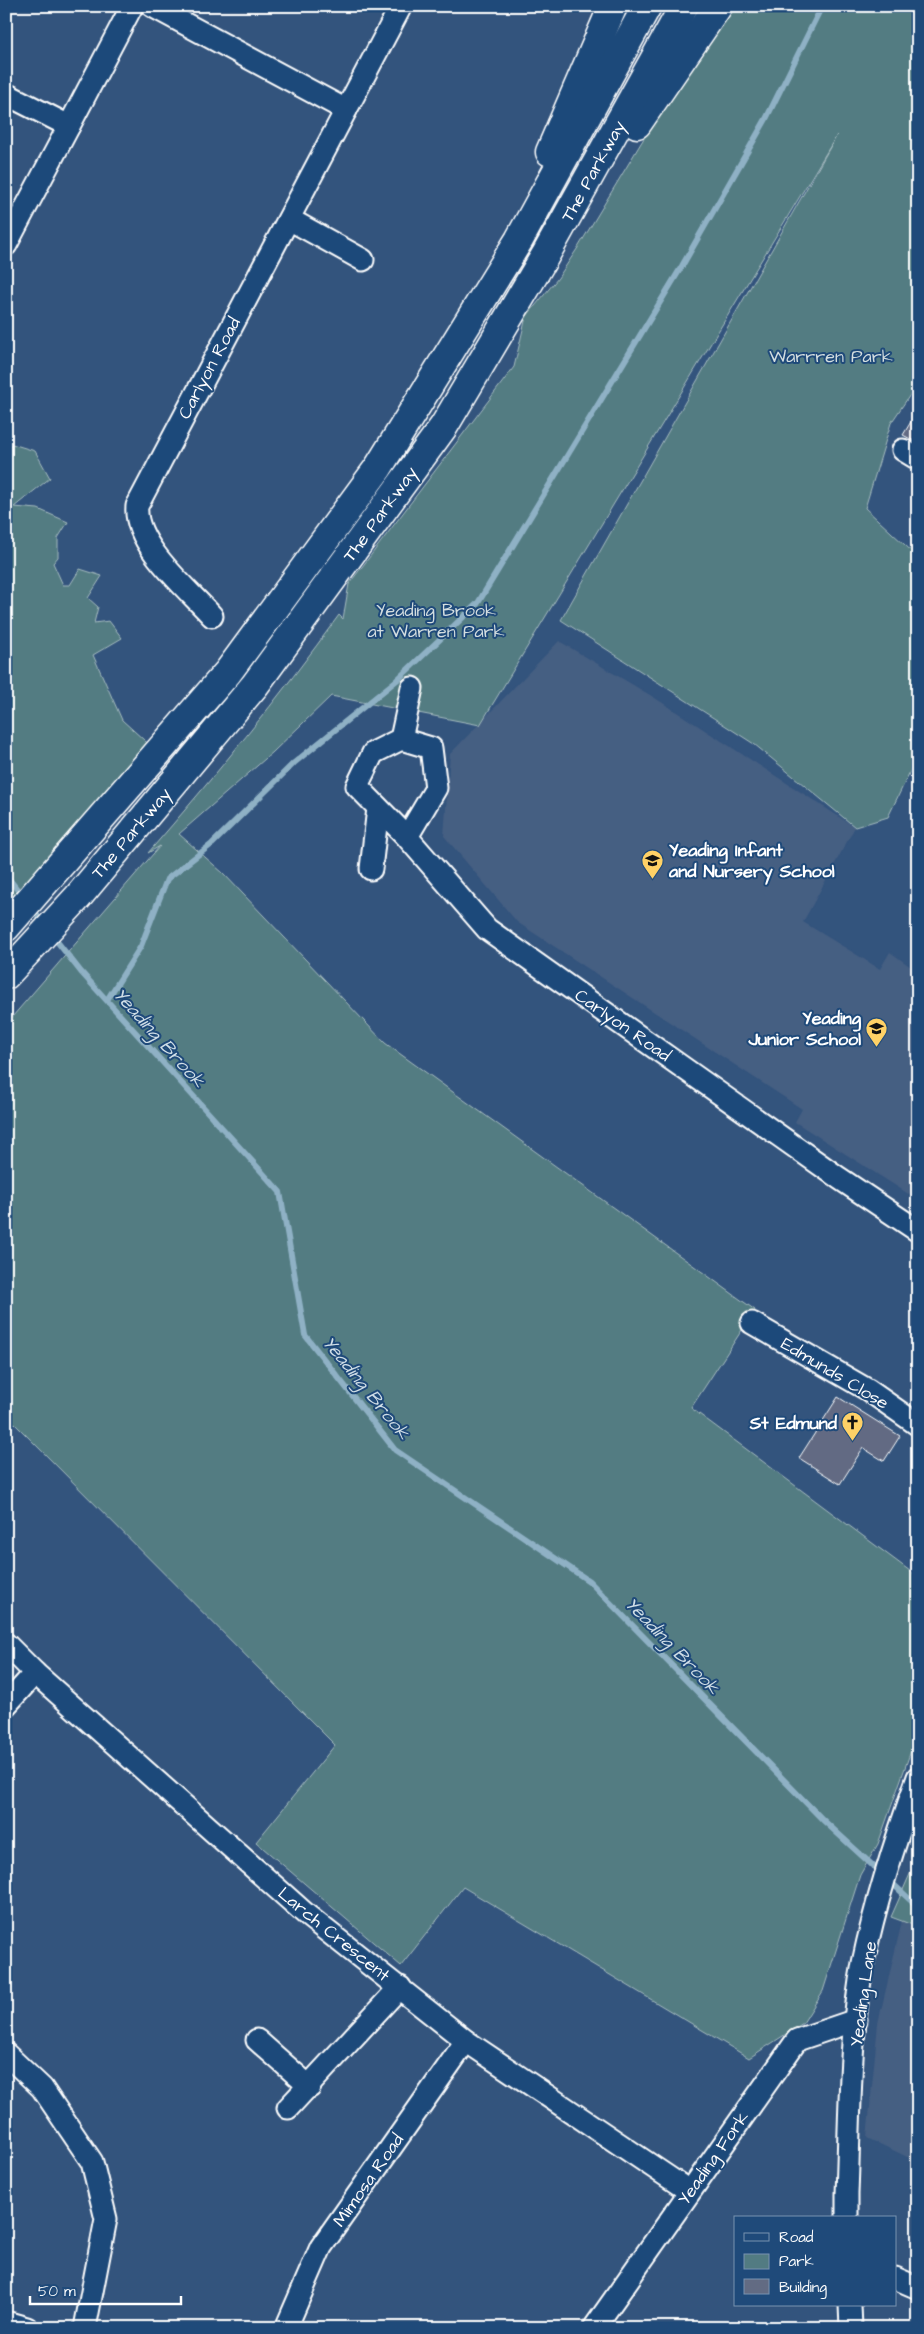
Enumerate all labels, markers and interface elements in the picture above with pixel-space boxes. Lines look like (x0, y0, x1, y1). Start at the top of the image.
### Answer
street label: The Parkway (555, 116, 633, 227)
street label: Carlyon Road (172, 313, 248, 424)
park label: Warrren Park (769, 344, 893, 369)
street label: The Parkway (337, 461, 424, 568)
park label: Yeading Brook at Warren Park (367, 598, 505, 644)
street label: The Parkway (86, 782, 178, 885)
place label: Yeading Infant and Nursery School (668, 838, 835, 885)
school or university icon: Yeading Infant and Nursery School (641, 848, 665, 879)
water label: Yeading Brook (106, 982, 212, 1094)
street label: Carlyon Road (569, 983, 676, 1069)
place label: Yeading Junior School (747, 1006, 862, 1052)
school or university icon: Yeading Junior School (865, 1016, 889, 1047)
water label: Yeading Brook (315, 1330, 416, 1446)
street label: Edmunds Close (776, 1331, 894, 1416)
place label: St Edmund (749, 1411, 838, 1436)
church icon: St Edmund (841, 1411, 865, 1442)
water label: Yeading Brook (618, 1591, 726, 1701)
street label: Larch Crescent (272, 1881, 396, 1988)
street label: Yeading Lane (844, 1939, 884, 2049)
street label: Yeading Fork (672, 2106, 756, 2211)
street label: Mimosa Road (327, 2129, 410, 2232)
legend (734, 2216, 896, 2306)
text: Road (779, 2227, 814, 2248)
text: Park (779, 2251, 814, 2272)
scale bar (30, 2274, 181, 2306)
text: Building (779, 2277, 827, 2299)
text: 50 m (38, 2281, 76, 2302)

